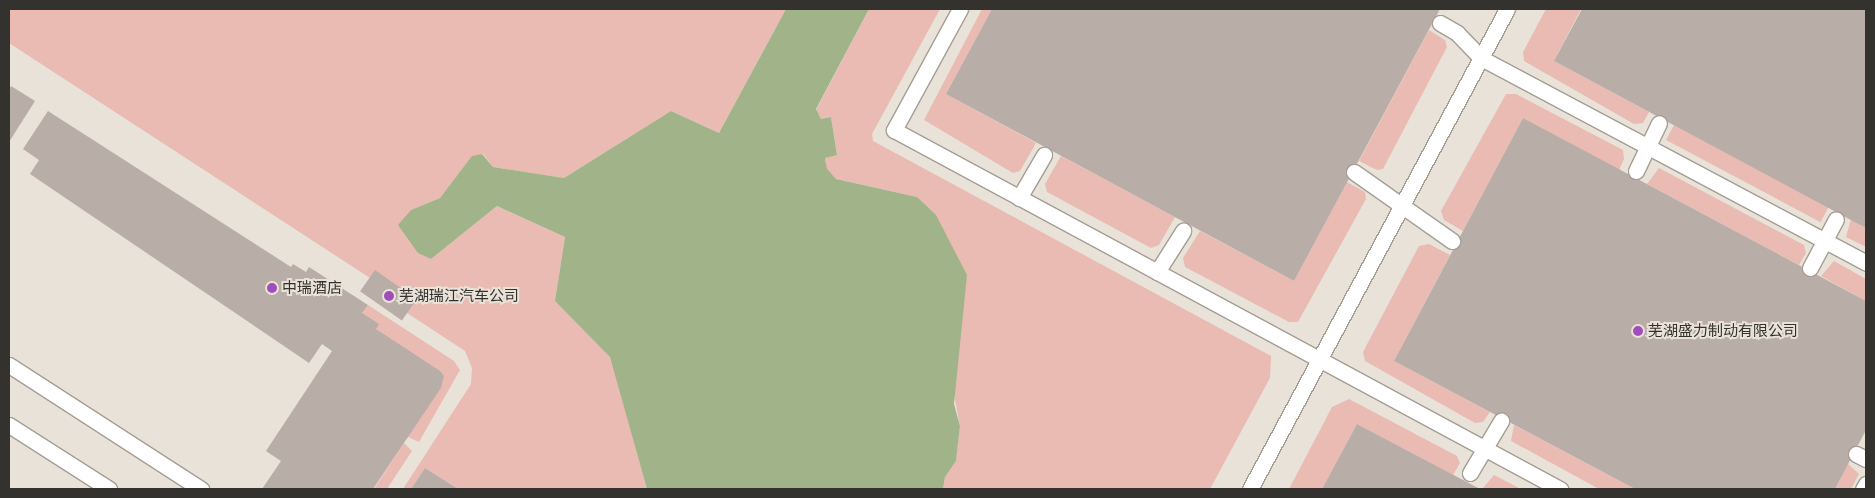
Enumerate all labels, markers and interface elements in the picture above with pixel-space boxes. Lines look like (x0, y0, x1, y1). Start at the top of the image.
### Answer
place label: 中瑞酒店 (282, 279, 342, 297)
marker: 中瑞酒店 (266, 282, 278, 294)
place label: 芜湖瑞江汽车公司 (399, 287, 519, 305)
marker: 芜湖瑞江汽车公司 (383, 290, 395, 302)
place label: 芜湖盛力制动有限公司 (1648, 322, 1798, 340)
marker: 芜湖盛力制动有限公司 (1632, 325, 1644, 337)

